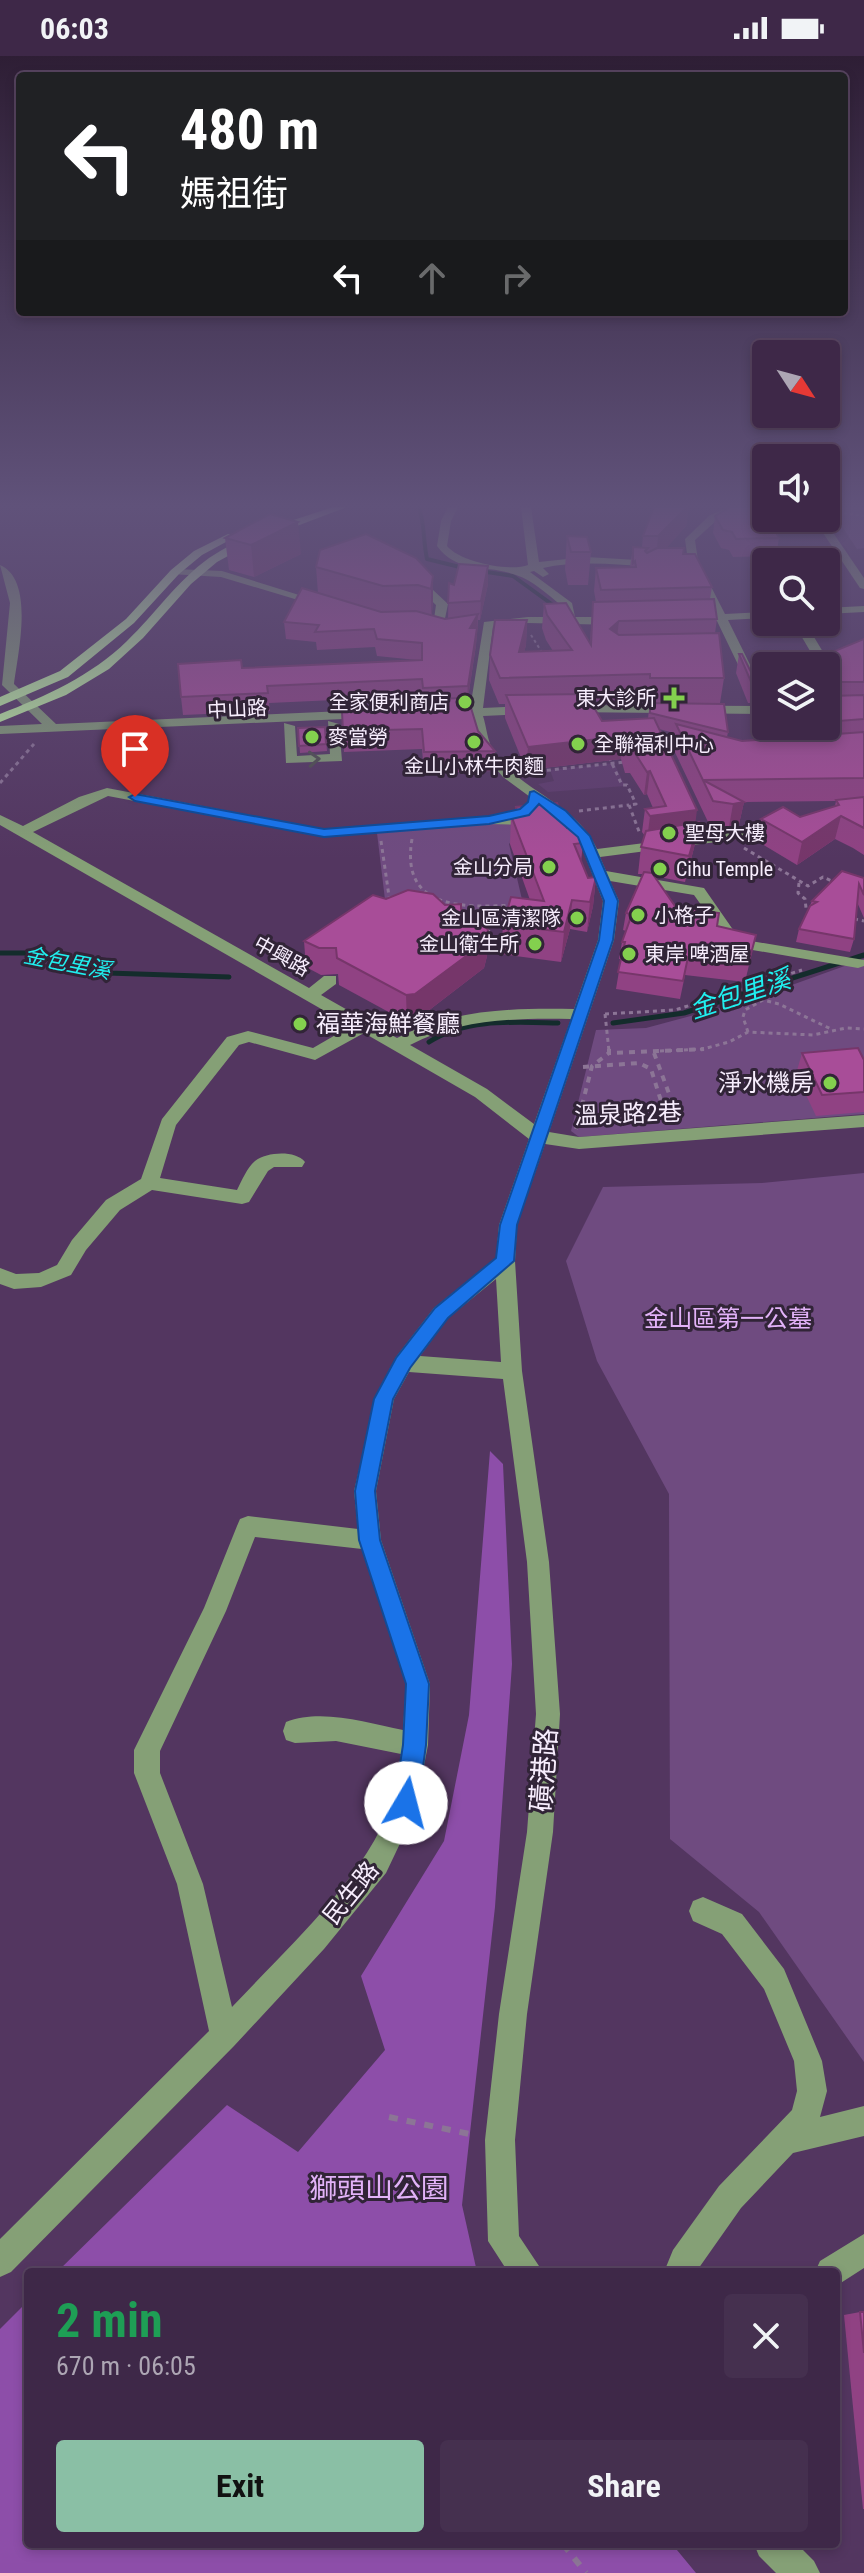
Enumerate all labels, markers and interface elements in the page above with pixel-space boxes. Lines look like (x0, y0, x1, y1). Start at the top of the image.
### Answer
text: 06:03 (40, 11, 109, 46)
text: 480 m (180, 97, 319, 163)
icon: left (48, 104, 152, 208)
text: 媽祖街 (180, 173, 288, 215)
icon: left (326, 256, 370, 300)
icon: ahead (410, 256, 454, 300)
icon: right (494, 256, 538, 300)
north arrow (752, 340, 840, 428)
map controls (752, 340, 840, 740)
button: sound (752, 444, 840, 532)
button: search (752, 548, 840, 636)
button: layers (752, 652, 840, 740)
place label: 東大診所 (576, 686, 656, 710)
marker: 東大診所 (663, 687, 685, 709)
place label: 全家便利商店 (329, 690, 449, 714)
marker: 全家便利商店 (456, 693, 474, 711)
street label: 中山路 (206, 695, 268, 723)
pin (101, 715, 169, 797)
place label: 麥當勞 (328, 725, 388, 749)
icon: arrive (113, 727, 157, 771)
marker: 麥當勞 (303, 728, 321, 746)
place label: 全聯福利中心 (594, 732, 714, 756)
marker: 金山小林牛肉麵 (465, 733, 483, 751)
marker: 全聯福利中心 (569, 735, 587, 753)
one-way arrow (308, 750, 321, 767)
place label: 金山小林牛肉麵 (404, 754, 544, 778)
place label: 聖母大樓 (685, 821, 765, 845)
marker: 聖母大樓 (660, 824, 678, 842)
place label: 金山分局 (453, 855, 533, 879)
place label: Cihu Temple (676, 857, 773, 881)
marker: 金山分局 (540, 858, 558, 876)
marker: Cihu Temple (651, 860, 669, 878)
place label: 小格子 (654, 903, 714, 927)
place label: 金山區清潔隊 (441, 906, 561, 930)
marker: 小格子 (629, 906, 647, 924)
marker: 金山區清潔隊 (568, 909, 586, 927)
street label: 中興路 (250, 931, 314, 981)
place label: 金山衛生所 (419, 932, 519, 956)
marker: 金山衛生所 (526, 935, 544, 953)
water label: 金包里溪 (21, 942, 116, 984)
place label: 東岸 啤酒屋 (645, 942, 750, 966)
marker: 東岸 啤酒屋 (620, 945, 638, 963)
water label: 金包里溪 (686, 962, 798, 1024)
place label: 福華海鮮餐廳 (316, 1010, 460, 1038)
marker: 福華海鮮餐廳 (291, 1015, 309, 1033)
place label: 淨水機房 (718, 1069, 814, 1097)
marker: 淨水機房 (821, 1074, 839, 1092)
street label: 溫泉路2巷 (574, 1098, 682, 1130)
park label: 金山區第一公墓 (644, 1305, 812, 1333)
street label: 磺港路 (525, 1727, 563, 1813)
position arrow (364, 1761, 448, 1845)
street label: 民生路 (317, 1856, 385, 1930)
park label: 獅頭山公園 (309, 2172, 449, 2205)
text: 2 min (56, 2292, 163, 2349)
button: close (724, 2294, 808, 2378)
text: 670 m · 06:05 (56, 2351, 196, 2381)
button: Exit (56, 2440, 424, 2532)
button: Share (440, 2440, 808, 2532)

